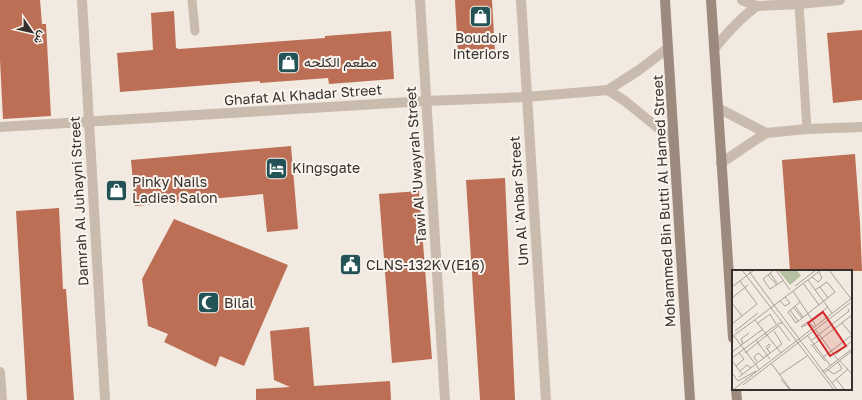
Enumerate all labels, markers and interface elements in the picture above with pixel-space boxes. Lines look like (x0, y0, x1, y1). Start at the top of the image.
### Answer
shop icon: Boudoir Interiors (468, 3, 494, 29)
north arrow (12, 12, 52, 52)
text: ش (31, 28, 50, 47)
place label: Boudoir Interiors (452, 29, 510, 62)
shop icon: مطعم الكلحه (275, 49, 301, 75)
place label: مطعم الكلحه (304, 53, 377, 71)
street label: Mohammed Bin Butti Al Hamed Street (648, 74, 679, 328)
street label: Ghafat Al Khadar Street (223, 81, 383, 109)
street label: Tawi Al 'Uwayrah Street (402, 86, 429, 244)
street label: Damrah Al Juhayni Street (66, 116, 91, 286)
street label: Um Al 'Anbar Street (505, 136, 532, 267)
hotel icon: Kingsgate (264, 155, 290, 181)
place label: Kingsgate (292, 159, 360, 176)
place label: Pinky Nails Ladies Salon (132, 173, 218, 206)
shop icon: Pinky Nails Ladies Salon (103, 177, 129, 203)
public building icon: CLNS-132KV(E16) (337, 252, 363, 278)
place label: CLNS-132KV(E16) (366, 256, 485, 273)
inset map (732, 270, 852, 390)
mosque icon: Bilal (195, 290, 221, 316)
place label: Bilal (224, 294, 254, 311)

